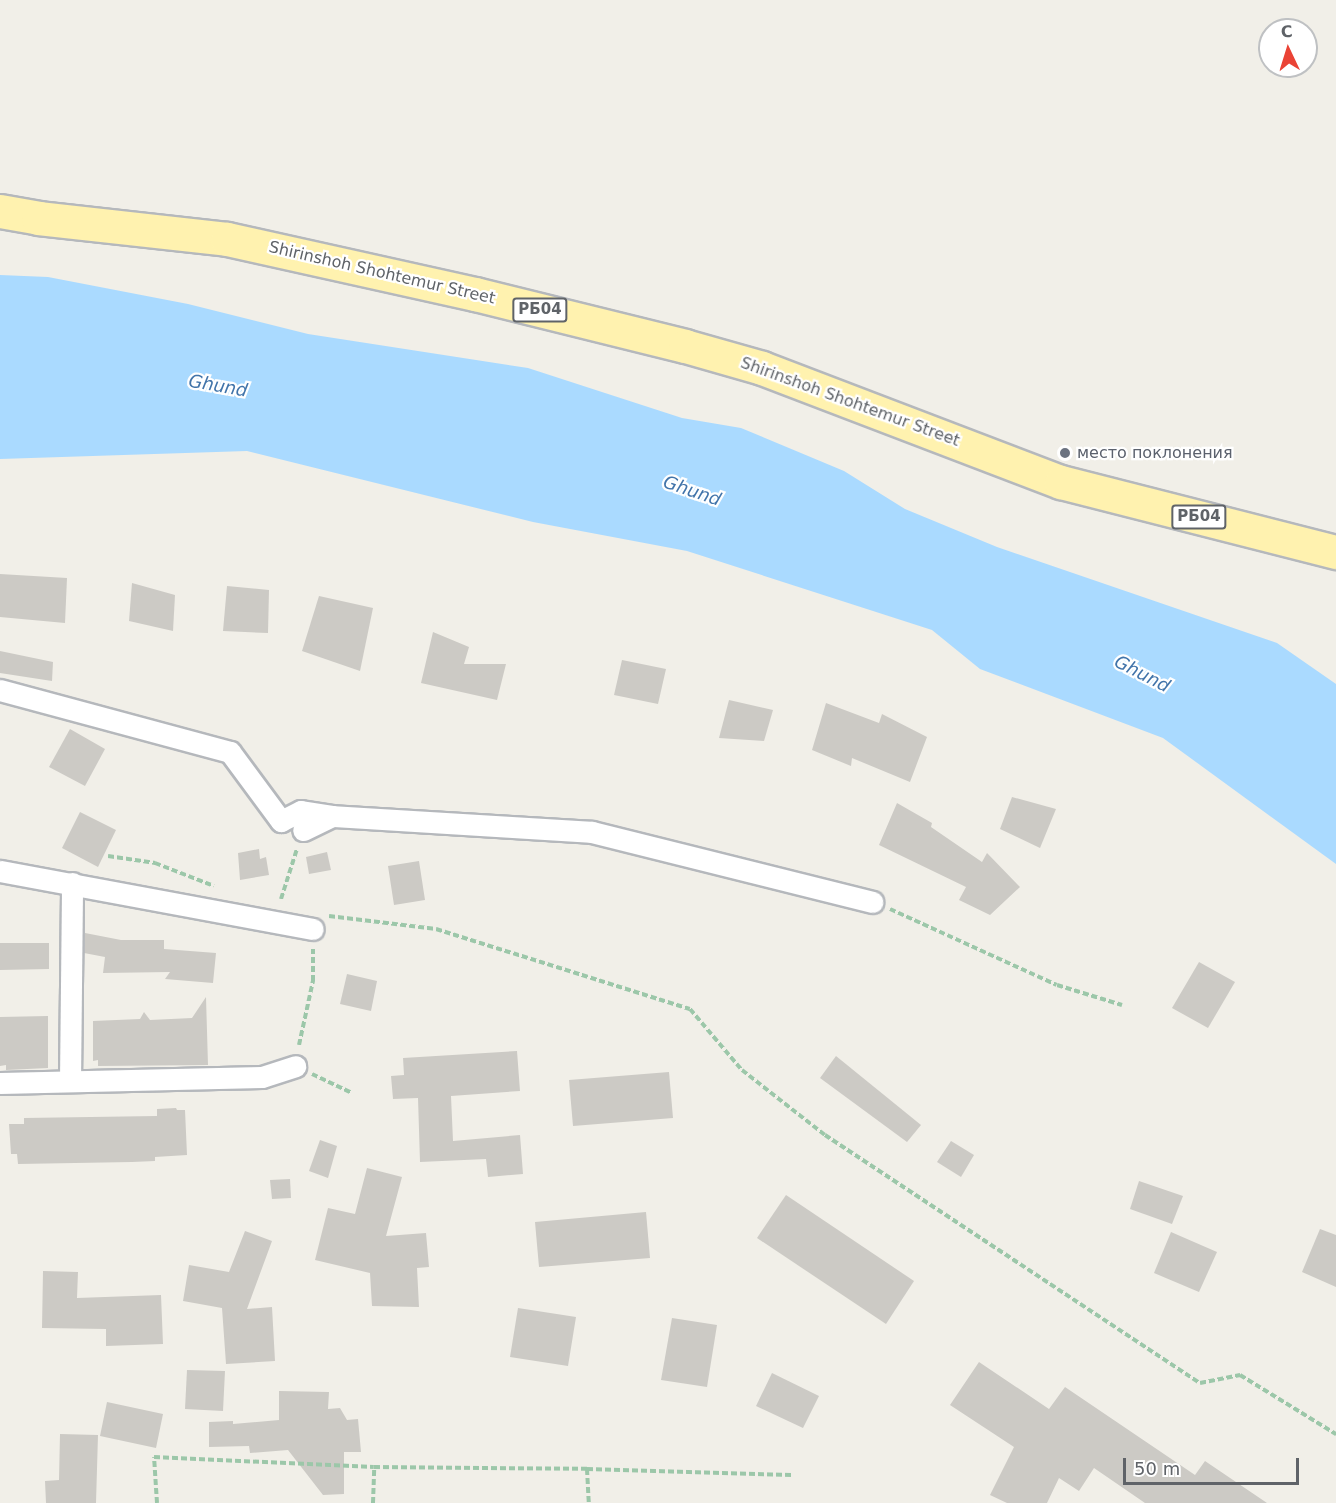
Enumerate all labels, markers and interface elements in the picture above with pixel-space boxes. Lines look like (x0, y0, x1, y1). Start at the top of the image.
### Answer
north arrow (1258, 18, 1318, 78)
text: С (1280, 22, 1293, 41)
street label: Shirinshoh Shohtemur Street (267, 238, 497, 308)
road number: РБ04 (512, 298, 568, 322)
street label: Shirinshoh Shohtemur Street (738, 353, 962, 451)
water label: Ghund (187, 370, 249, 402)
place label: место поклонения (1077, 443, 1233, 463)
marker: место поклонения (1058, 446, 1072, 460)
water label: Ghund (660, 471, 724, 511)
road number: РБ04 (1170, 505, 1228, 529)
water label: Ghund (1111, 651, 1173, 697)
scale bar (1126, 1446, 1302, 1484)
text: 50 m (1134, 1458, 1180, 1479)

